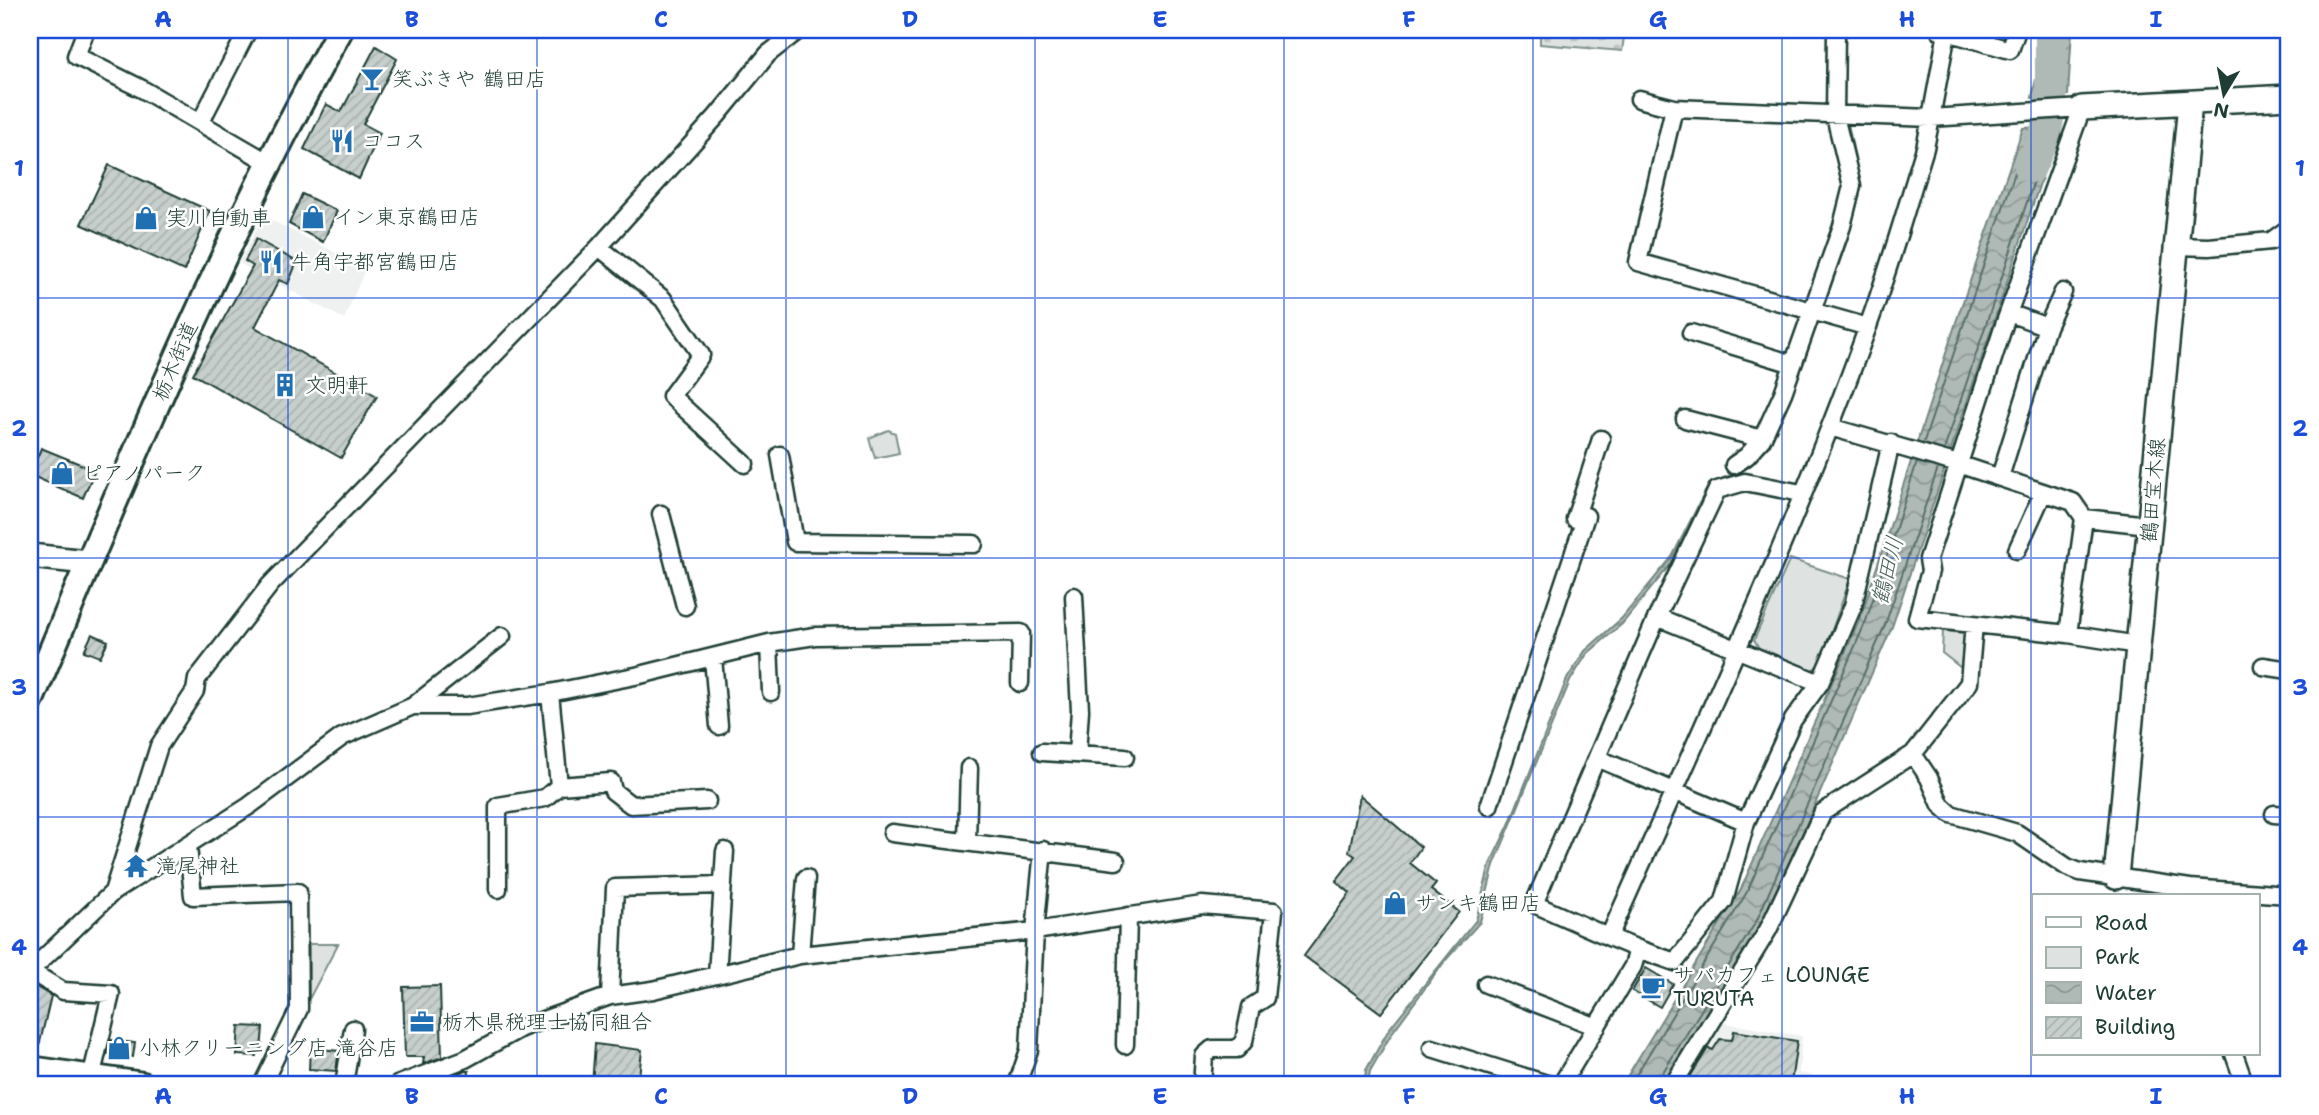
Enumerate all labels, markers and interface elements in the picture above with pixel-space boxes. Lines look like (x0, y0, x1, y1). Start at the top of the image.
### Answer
text: A (154, 4, 172, 34)
text: B (405, 4, 419, 34)
text: C (654, 4, 668, 34)
text: D (902, 4, 918, 34)
text: E (1152, 4, 1168, 34)
text: F (1402, 4, 1416, 34)
text: G (1649, 4, 1668, 34)
text: H (1899, 4, 1915, 34)
text: I (2150, 4, 2163, 34)
north arrow (2190, 60, 2260, 130)
bar icon: 笑ぶきや 鶴田店 (358, 65, 386, 93)
place label: 笑ぶきや 鶴田店 (392, 65, 546, 93)
text: N (2212, 97, 2231, 124)
restaurant icon: ココス (328, 127, 356, 155)
place label: ココス (362, 127, 425, 155)
text: 1 (14, 153, 24, 183)
text: 1 (2295, 153, 2305, 183)
shop icon: イン東京鶴田店 (299, 203, 327, 231)
place label: イン東京鶴田店 (333, 203, 480, 231)
shop icon: 実川自動車 (132, 204, 160, 232)
place label: 実川自動車 (166, 204, 271, 232)
restaurant icon: 牛角宇都宮鶴田店 (257, 248, 285, 276)
place label: 牛角宇都宮鶴田店 (291, 248, 459, 276)
street label: 栃木街道 (146, 317, 204, 405)
building icon: 文明軒 (271, 371, 299, 399)
place label: 文明軒 (305, 371, 368, 399)
text: 2 (11, 413, 27, 443)
text: 2 (2292, 413, 2308, 443)
street label: 鶴田宝木線 (2134, 436, 2172, 544)
shop icon: ピアノパーク (48, 459, 76, 487)
place label: ピアノパーク (82, 459, 205, 487)
water label: 鶴田川 (1864, 533, 1910, 607)
text: 3 (11, 672, 27, 702)
text: 3 (2292, 672, 2308, 702)
temple icon: 滝尾神社 (122, 852, 150, 880)
place label: 滝尾神社 (156, 852, 240, 880)
shop icon: サンキ鶴田店 (1381, 889, 1409, 917)
place label: サンキ鶴田店 (1415, 889, 1541, 917)
legend (2032, 894, 2260, 1056)
text: Road (2095, 909, 2148, 937)
text: 4 (11, 932, 27, 962)
text: 4 (2292, 932, 2308, 962)
text: Park (2095, 943, 2140, 971)
place label: サパカフェ LOUNGE TURUTA (1673, 961, 1870, 1013)
cafe icon: サパカフェ LOUNGE TURUTA (1639, 973, 1667, 1001)
text: Water (2095, 979, 2157, 1007)
office icon: 栃木県税理士協同組合 (408, 1008, 436, 1036)
place label: 栃木県税理士協同組合 (442, 1008, 652, 1036)
text: Building (2095, 1013, 2175, 1041)
shop icon: 小林クリーニング店 滝谷店 (105, 1034, 133, 1062)
place label: 小林クリーニング店 滝谷店 (139, 1034, 398, 1062)
text: A (154, 1081, 172, 1111)
text: B (405, 1081, 419, 1111)
text: C (654, 1081, 668, 1111)
text: D (902, 1081, 918, 1111)
text: E (1152, 1081, 1168, 1111)
text: F (1402, 1081, 1416, 1111)
text: G (1649, 1081, 1668, 1111)
text: H (1899, 1081, 1915, 1111)
text: I (2150, 1081, 2163, 1111)

